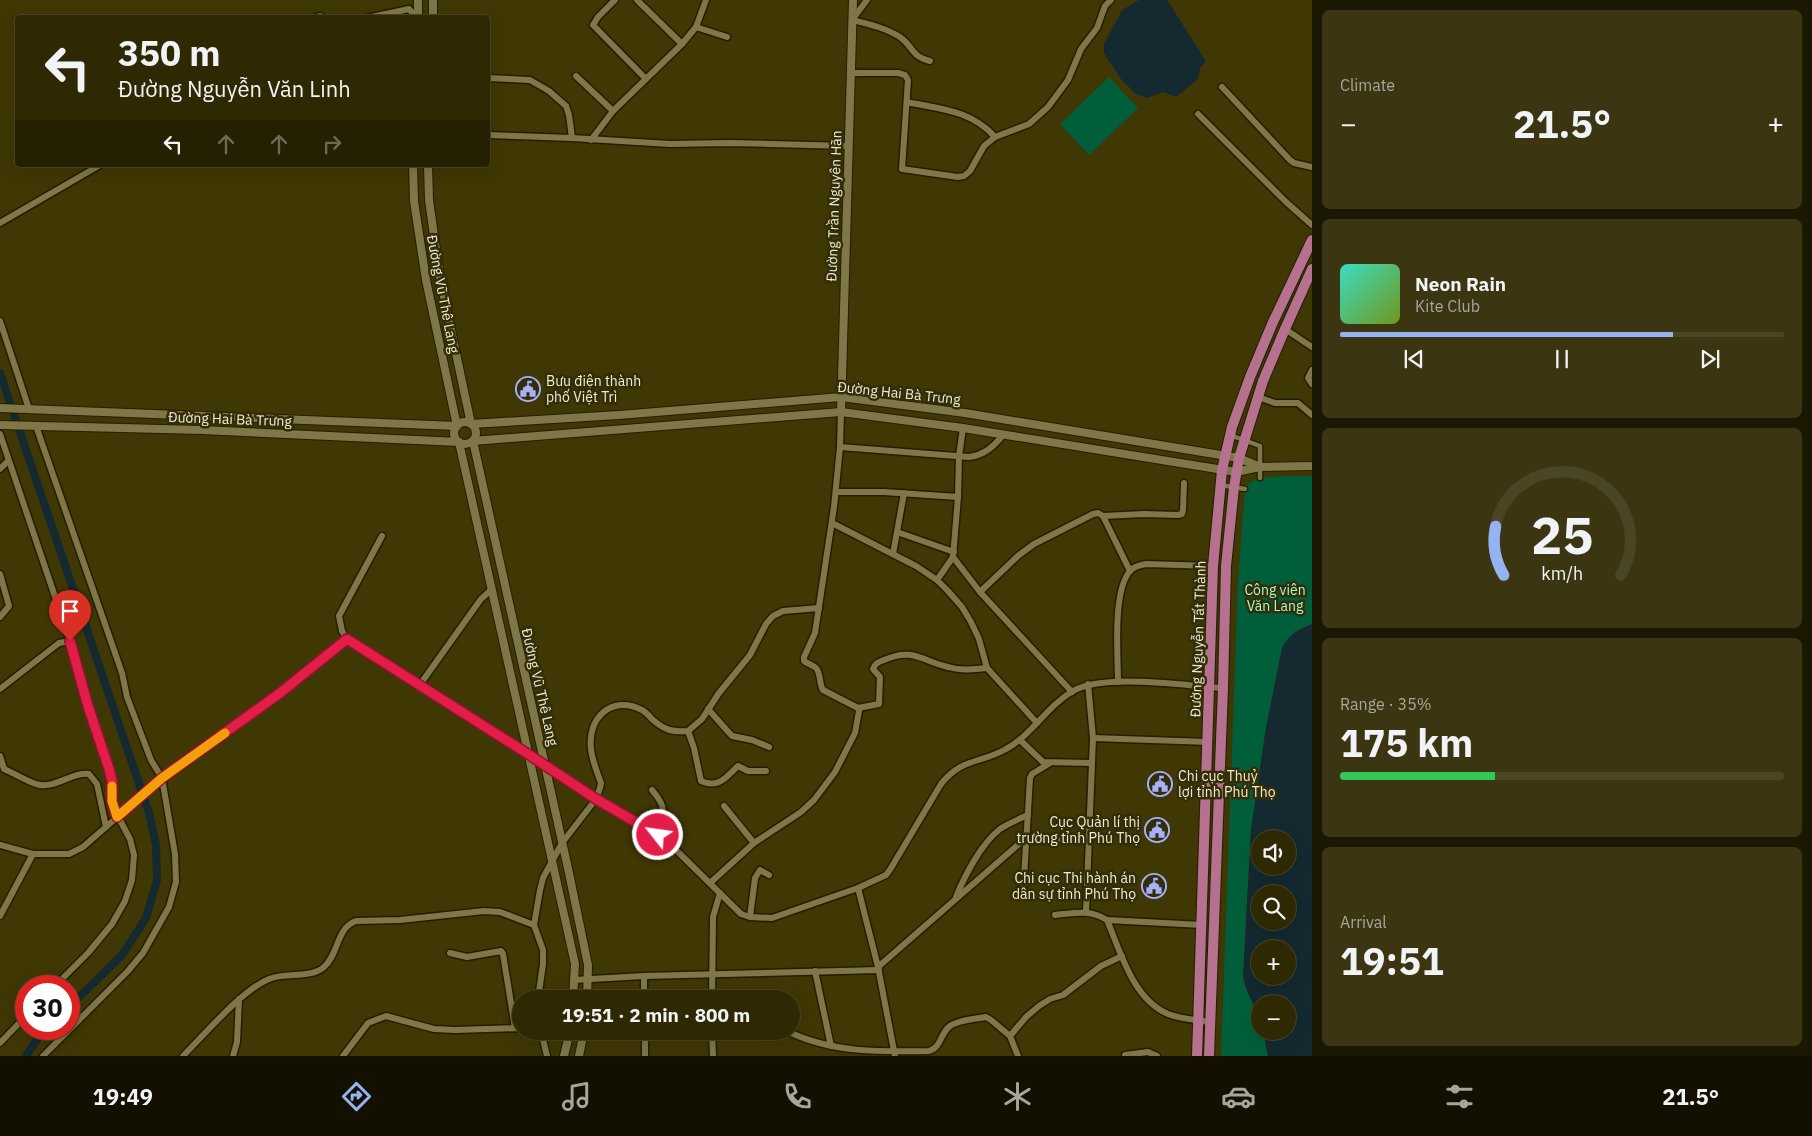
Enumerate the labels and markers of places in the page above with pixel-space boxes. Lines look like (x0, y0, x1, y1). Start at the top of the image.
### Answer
place label: Bưu điện thành phố Việt Trì (546, 372, 641, 406)
public building icon: Bưu điện thành phố Việt Trì (515, 376, 541, 402)
pin (49, 590, 91, 641)
place label: Chi cục Thuỷ lợi tỉnh Phú Thọ (1178, 767, 1276, 801)
public building icon: Chi cục Thuỷ lợi tỉnh Phú Thọ (1147, 771, 1173, 797)
place label: Cục Quản lí thị trường tỉnh Phú Thọ (1016, 813, 1140, 847)
public building icon: Cục Quản lí thị trường tỉnh Phú Thọ (1144, 817, 1170, 843)
place label: Chi cục Thi hành án dân sự tỉnh Phú Thọ (1012, 869, 1136, 903)
public building icon: Chi cục Thi hành án dân sự tỉnh Phú Thọ (1141, 873, 1167, 899)

